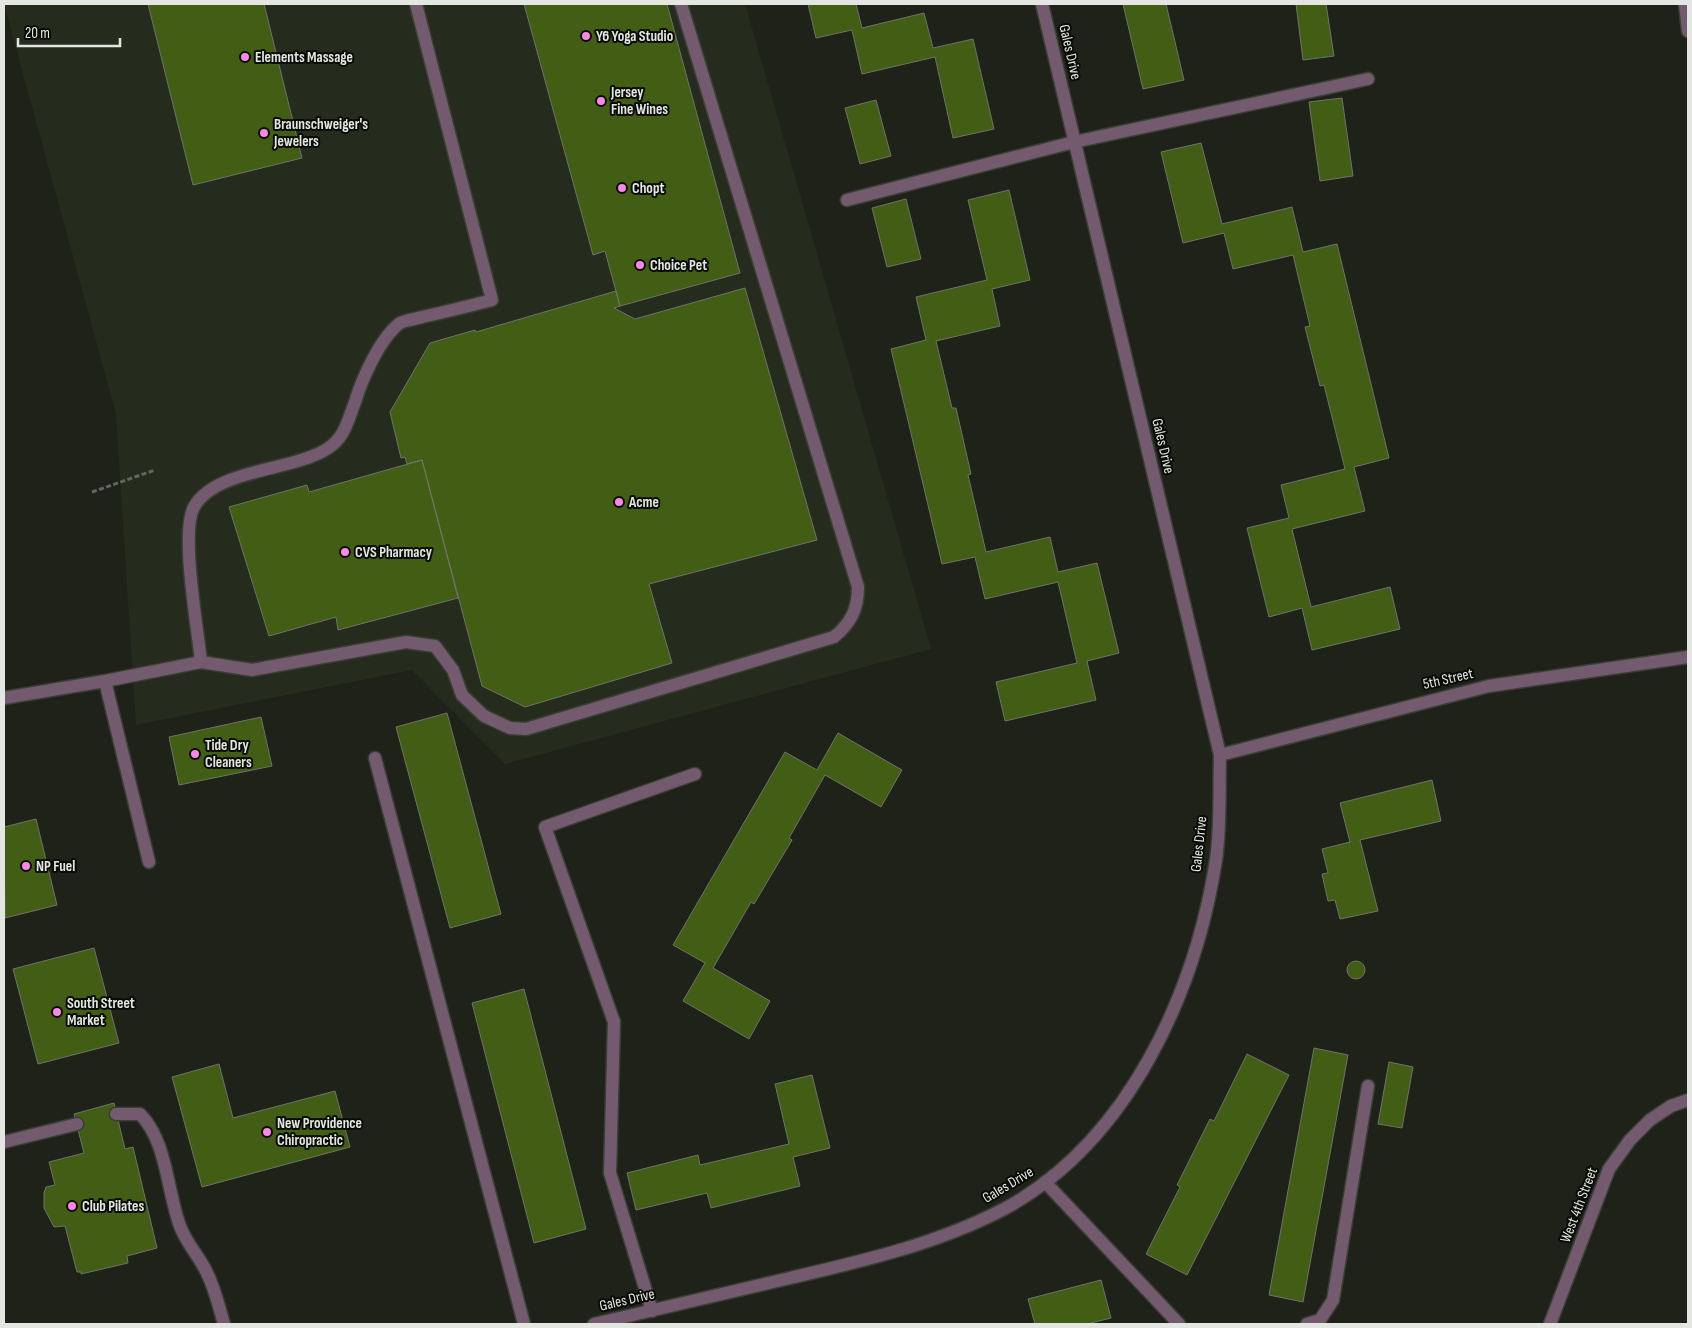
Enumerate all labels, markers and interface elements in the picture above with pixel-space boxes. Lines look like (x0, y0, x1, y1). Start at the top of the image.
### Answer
scale bar (18, 15, 120, 47)
street label: Gales Drive (1054, 23, 1086, 81)
text: 20 m (25, 24, 50, 43)
place label: Y6 Yoga Studio (596, 27, 673, 46)
marker: Y6 Yoga Studio (580, 30, 592, 42)
place label: Elements Massage (255, 48, 353, 67)
marker: Elements Massage (239, 51, 251, 63)
place label: Jersey Fine Wines (610, 83, 668, 119)
marker: Jersey Fine Wines (595, 95, 607, 107)
place label: Braunschweiger's Jewelers (273, 115, 368, 151)
marker: Braunschweiger's Jewelers (258, 127, 270, 139)
place label: Chopt (632, 179, 664, 198)
marker: Chopt (616, 182, 628, 194)
place label: Choice Pet (650, 256, 707, 275)
marker: Choice Pet (634, 259, 646, 271)
street label: Gales Drive (1147, 417, 1179, 475)
place label: Acme (628, 493, 659, 512)
marker: Acme (613, 496, 625, 508)
place label: CVS Pharmacy (355, 543, 433, 562)
marker: CVS Pharmacy (339, 546, 351, 558)
street label: 5th Street (1421, 664, 1475, 694)
place label: Tide Dry Cleaners (205, 736, 252, 772)
marker: Tide Dry Cleaners (189, 748, 201, 760)
street label: Gales Drive (1187, 815, 1211, 873)
place label: NP Fuel (36, 857, 75, 876)
marker: NP Fuel (20, 860, 32, 872)
place label: South Street Market (67, 994, 135, 1030)
marker: South Street Market (51, 1006, 63, 1018)
place label: New Providence Chiropractic (277, 1114, 362, 1150)
marker: New Providence Chiropractic (261, 1126, 273, 1138)
street label: Gales Drive (979, 1162, 1037, 1208)
street label: West 4th Street (1556, 1164, 1602, 1245)
place label: Club Pilates (82, 1197, 144, 1216)
marker: Club Pilates (66, 1200, 78, 1212)
street label: Gales Drive (598, 1284, 656, 1316)

